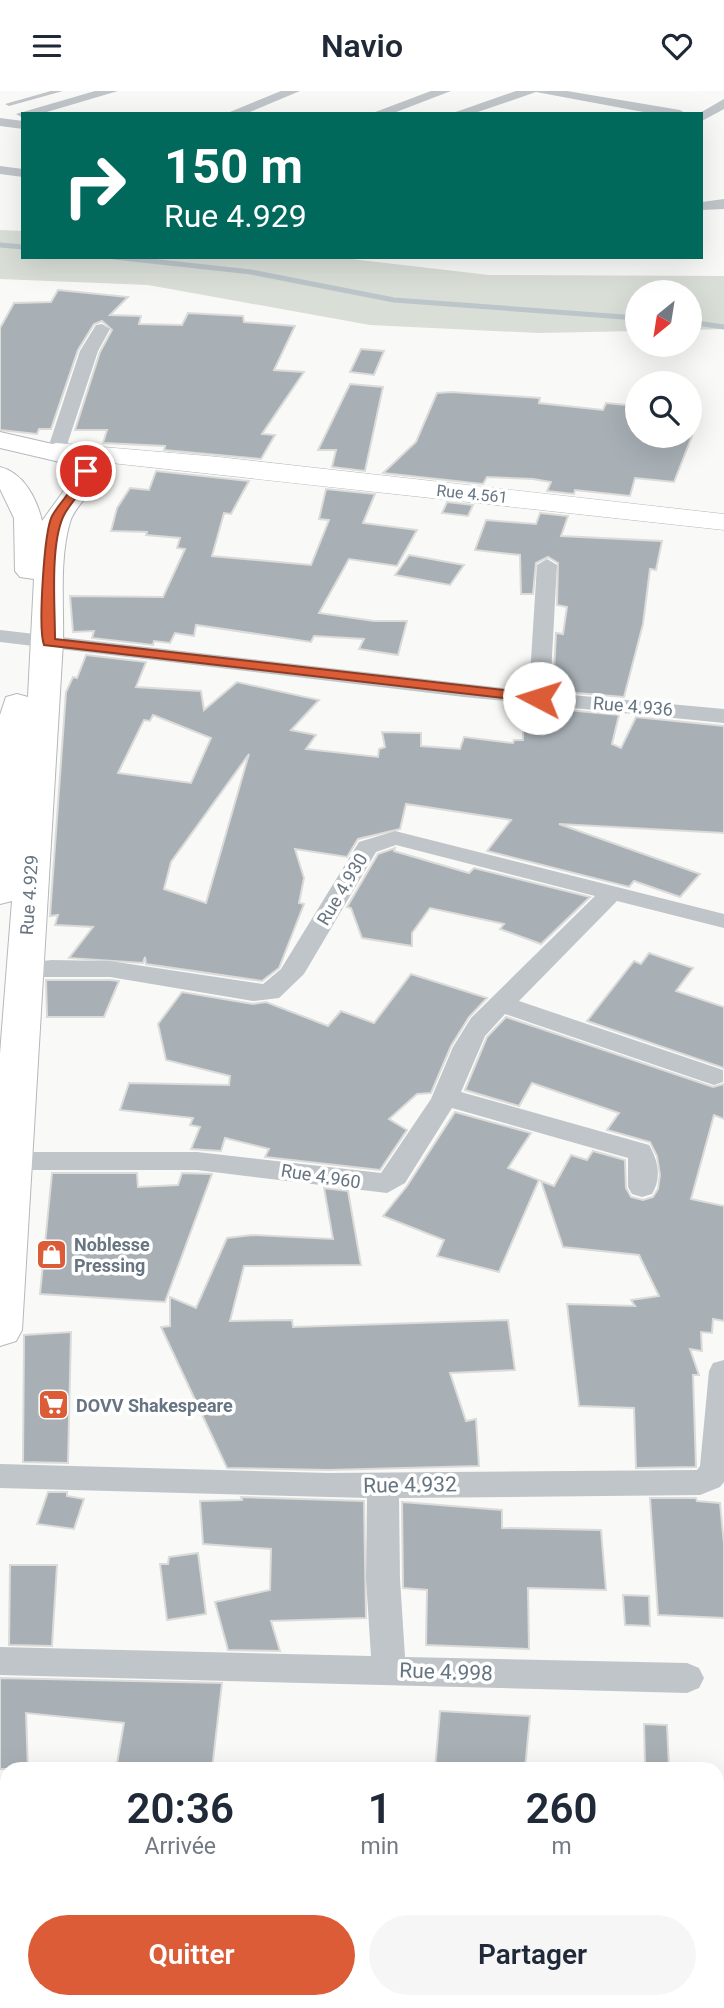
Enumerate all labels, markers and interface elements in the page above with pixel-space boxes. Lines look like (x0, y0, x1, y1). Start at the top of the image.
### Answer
icon: menu (28, 27, 66, 65)
text: Navio (321, 27, 403, 65)
icon: heart (658, 27, 696, 65)
text: 150 m (164, 138, 303, 195)
icon: right (49, 140, 140, 231)
text: Rue 4.929 (164, 197, 307, 235)
north arrow (625, 280, 702, 357)
map controls (625, 280, 702, 448)
button: search (625, 371, 702, 448)
pin (56, 441, 116, 501)
icon: arrive (67, 452, 105, 490)
street label: Rue 4.561 (436, 481, 508, 507)
position arrow (502, 661, 576, 735)
street label: Rue 4.936 (592, 692, 674, 720)
street label: Rue 4.930 (312, 849, 372, 929)
street label: Rue 4.929 (16, 854, 42, 936)
street label: Rue 4.960 (280, 1159, 362, 1193)
place label: Noblesse Pressing (74, 1234, 150, 1276)
shop icon: Noblesse Pressing (34, 1237, 68, 1271)
supermarket icon: DOVV Shakespeare (36, 1388, 70, 1422)
place label: DOVV Shakespeare (76, 1395, 233, 1416)
street label: Rue 4.932 (363, 1472, 457, 1498)
street label: Rue 4.998 (399, 1658, 493, 1686)
text: 20:36 (127, 1784, 234, 1833)
text: 1 (368, 1784, 392, 1833)
text: 260 (525, 1784, 597, 1833)
text: Arrivée (144, 1833, 216, 1860)
text: min (360, 1833, 399, 1860)
text: m (551, 1833, 572, 1860)
button: Quitter (28, 1915, 355, 1995)
button: Partager (369, 1915, 696, 1995)

